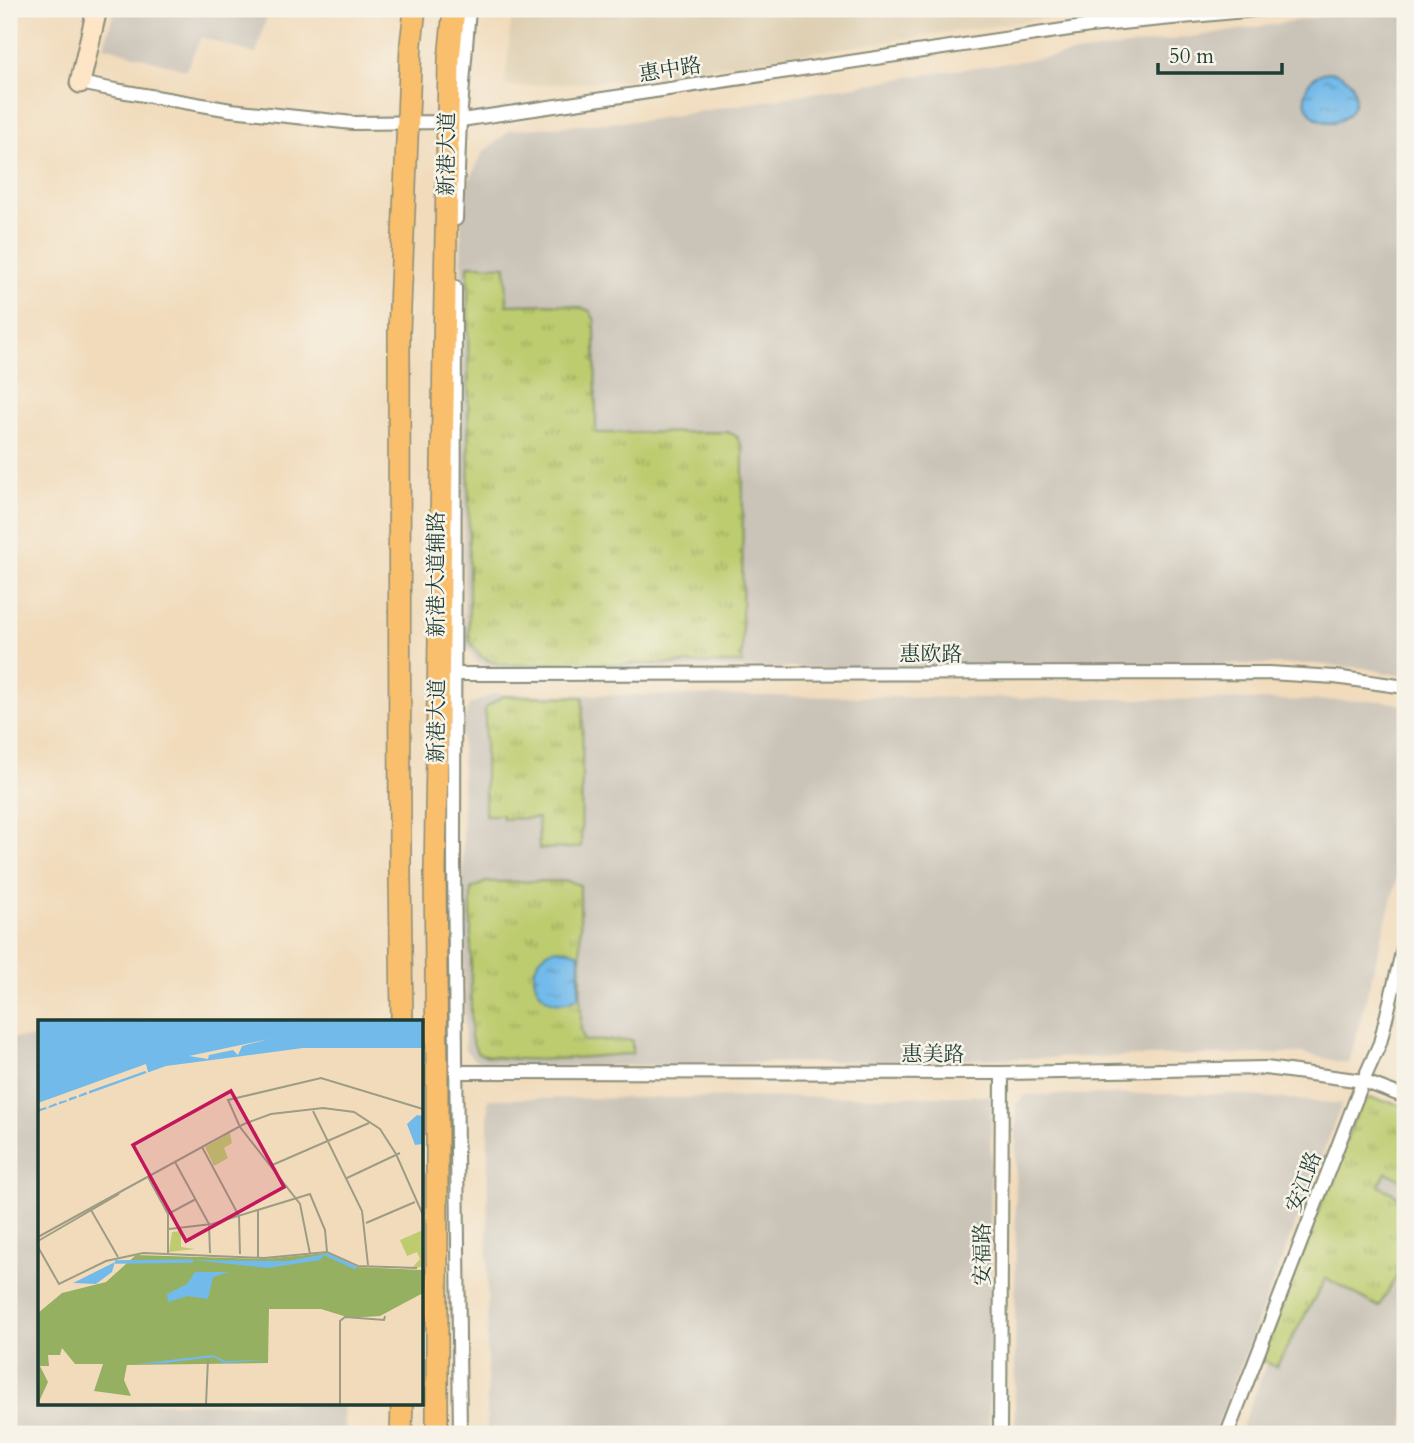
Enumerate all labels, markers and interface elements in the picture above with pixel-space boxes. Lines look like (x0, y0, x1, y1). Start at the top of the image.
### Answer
scale bar (1158, 32, 1283, 76)
text: 50 m (1169, 42, 1214, 71)
street label: 惠中路 (637, 51, 703, 89)
street label: 新港大道 (432, 112, 462, 196)
street label: 新港大道辅路 (422, 511, 451, 637)
street label: 惠欧路 (900, 640, 963, 669)
street label: 新港大道 (422, 679, 452, 763)
inset map (38, 1020, 424, 1404)
street label: 惠美路 (902, 1040, 965, 1069)
street label: 安江路 (1279, 1147, 1329, 1217)
street label: 安福路 (968, 1223, 997, 1286)

